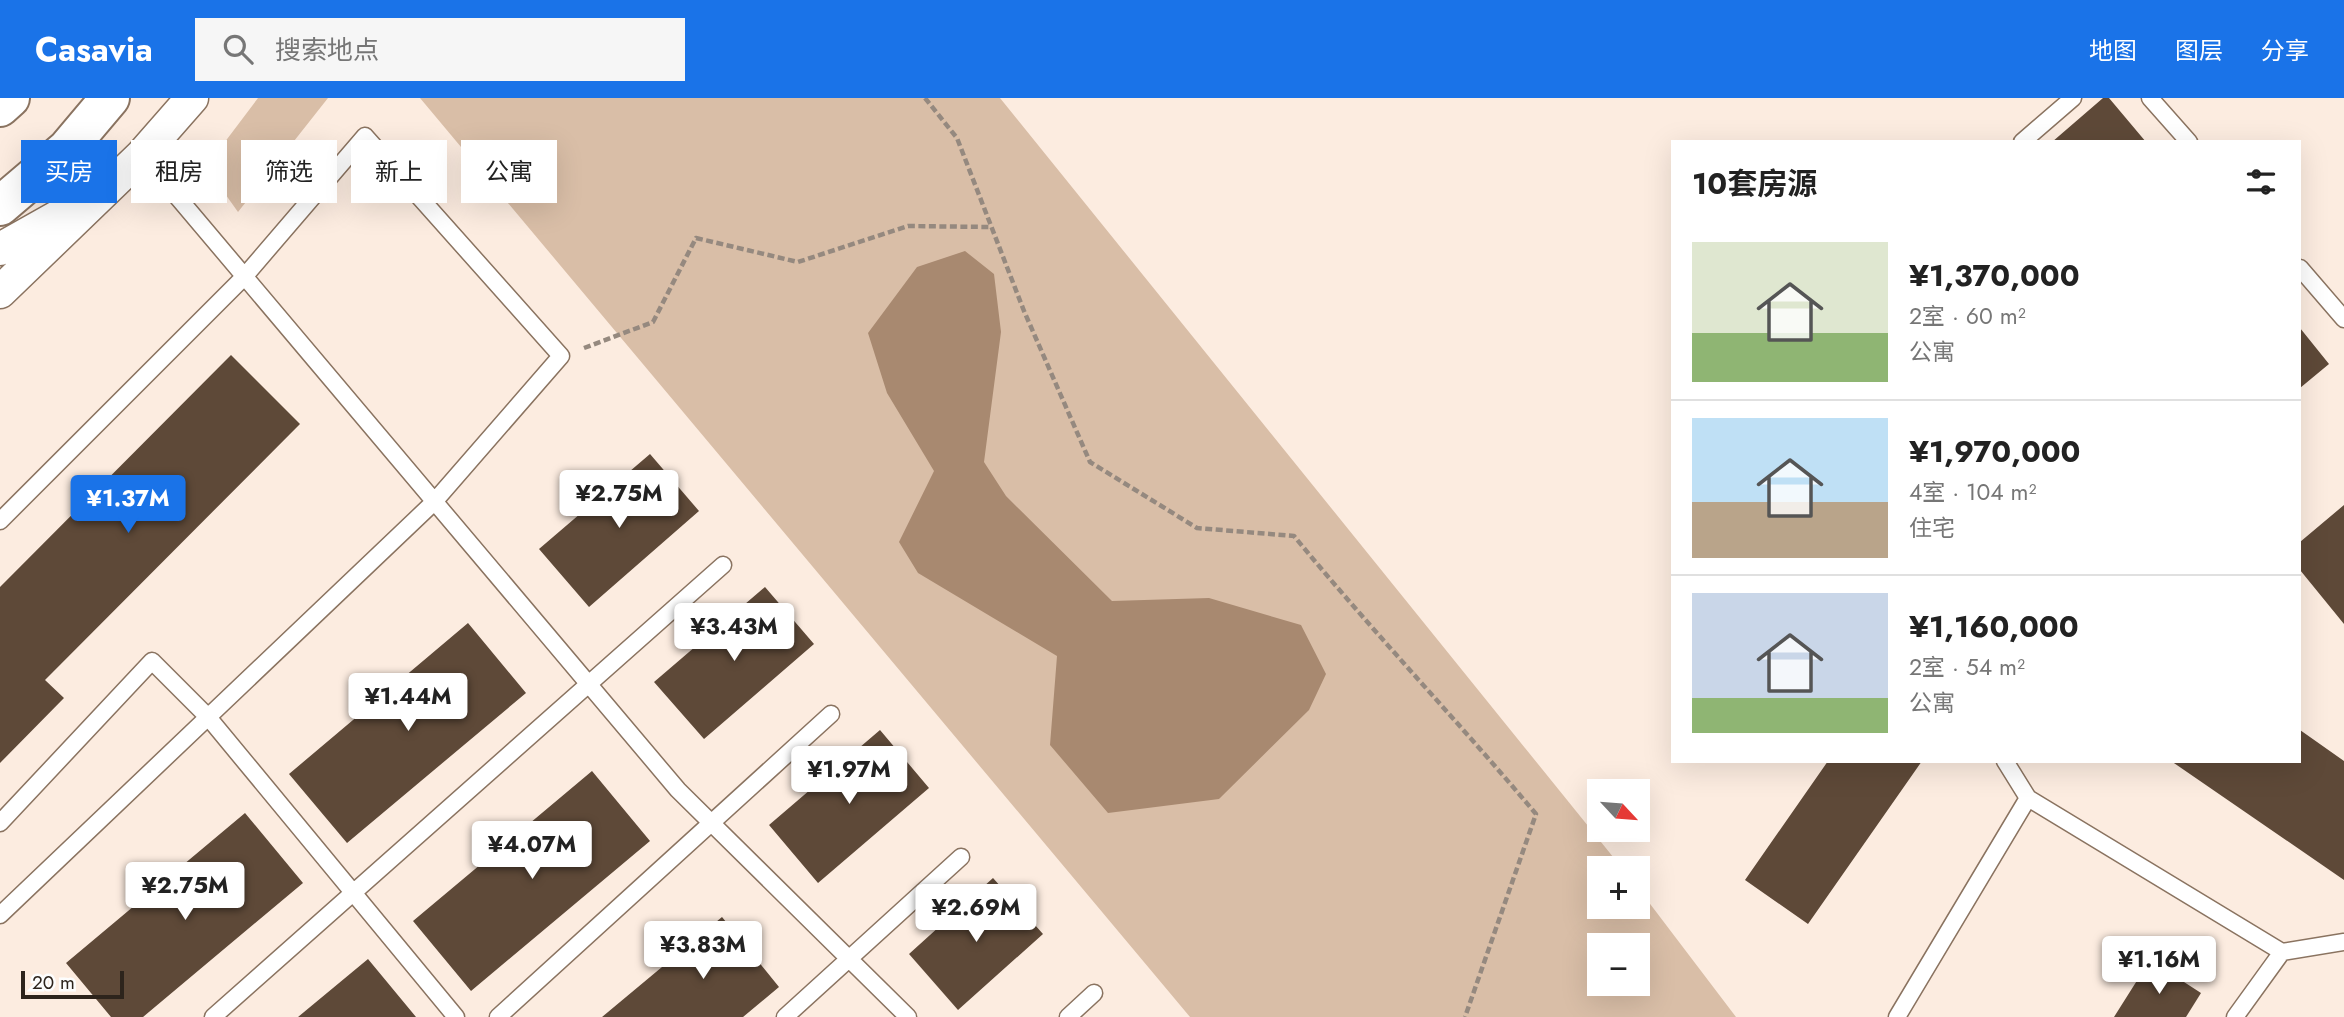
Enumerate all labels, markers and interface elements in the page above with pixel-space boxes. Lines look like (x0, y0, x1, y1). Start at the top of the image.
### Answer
search box (195, 18, 685, 81)
text: Casavia (35, 26, 153, 73)
icon: search (219, 30, 257, 68)
text: 搜索地点 (275, 31, 379, 69)
text: 地图 (2089, 33, 2137, 68)
text: 图层 (2175, 33, 2223, 68)
text: 分享 (2261, 33, 2309, 68)
chip: 买房 (21, 140, 117, 203)
chip: 租房 (131, 140, 227, 203)
chip: 筛选 (241, 140, 337, 203)
chip: 新上 (351, 140, 447, 203)
chip: 公寓 (461, 140, 557, 203)
text: 10套房源 (1692, 162, 1817, 205)
icon: filters (2242, 163, 2280, 201)
text: ¥1,370,000 (1909, 254, 2080, 297)
icon: home (1748, 270, 1832, 354)
text: 2室 · 60 m² (1909, 299, 2026, 333)
text: 公寓 (1909, 335, 1955, 369)
text: ¥1,970,000 (1909, 430, 2080, 473)
icon: home (1748, 446, 1832, 530)
pin: ¥2.75M (562, 470, 676, 530)
text: 4室 · 104 m² (1909, 475, 2036, 509)
pin: ¥1.37M (71, 476, 185, 535)
text: ¥2.75M (575, 476, 663, 510)
text: ¥1.37M (87, 481, 169, 515)
text: 住宅 (1909, 511, 1955, 545)
pin: ¥3.43M (677, 603, 791, 663)
text: ¥1,160,000 (1909, 605, 2079, 648)
text: ¥3.43M (690, 609, 778, 643)
icon: home (1748, 621, 1832, 705)
text: 2室 · 54 m² (1909, 650, 2025, 684)
pin: ¥1.44M (351, 674, 465, 733)
text: ¥1.44M (364, 679, 452, 713)
text: 公寓 (1909, 686, 1955, 720)
pin: ¥1.97M (792, 746, 906, 806)
text: ¥1.97M (807, 752, 891, 786)
north arrow (1587, 779, 1650, 842)
map controls (1587, 779, 1650, 996)
pin: ¥4.07M (475, 822, 589, 881)
text: ¥4.07M (488, 827, 576, 861)
button: + (1587, 856, 1650, 919)
pin: ¥2.75M (128, 862, 242, 922)
text: ¥2.75M (141, 868, 229, 902)
pin: ¥2.69M (919, 884, 1033, 944)
text: ¥2.69M (931, 890, 1021, 924)
pin: ¥3.83M (646, 922, 760, 981)
text: ¥3.83M (660, 927, 746, 961)
button: − (1587, 933, 1650, 996)
pin: ¥1.16M (2102, 936, 2216, 996)
text: ¥1.16M (2118, 942, 2200, 976)
scale bar (21, 968, 124, 1000)
text: 20 m (32, 969, 75, 996)

